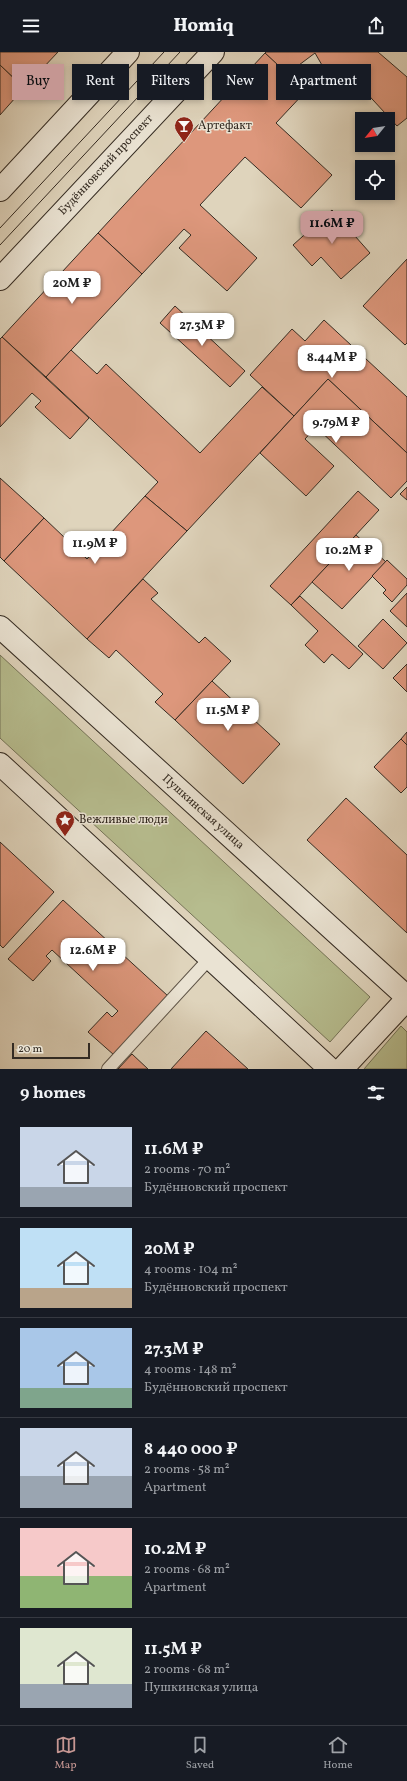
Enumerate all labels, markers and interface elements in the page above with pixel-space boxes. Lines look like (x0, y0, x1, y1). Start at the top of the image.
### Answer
text: Homiq (173, 14, 234, 39)
icon: menu (20, 15, 42, 37)
icon: share (365, 15, 387, 37)
chip: Buy (12, 64, 64, 100)
chip: Rent (72, 64, 129, 100)
chip: Filters (137, 64, 204, 100)
chip: New (212, 64, 268, 100)
chip: Apartment (276, 64, 371, 100)
street label: Будённовский проспект (55, 111, 157, 219)
north arrow (355, 112, 395, 152)
map controls (355, 112, 395, 200)
bar icon: Артефакт (173, 115, 195, 143)
place label: Артефакт (198, 118, 252, 134)
button: locate (355, 160, 395, 200)
pin: 11.6M ₽ (295, 211, 369, 245)
text: 11.6M ₽ (309, 215, 355, 233)
pin: 20M ₽ (44, 271, 100, 305)
text: 20M ₽ (53, 275, 91, 293)
pin: 27.3M ₽ (165, 313, 239, 347)
text: 27.3M ₽ (179, 317, 225, 335)
pin: 8.44M ₽ (295, 345, 369, 379)
text: 8.44M ₽ (307, 349, 357, 367)
pin: 9.79M ₽ (299, 410, 373, 444)
text: 9.79M ₽ (312, 414, 360, 432)
pin: 11.9M ₽ (58, 531, 132, 565)
text: 11.9M ₽ (72, 535, 118, 553)
pin: 10.2M ₽ (312, 538, 386, 572)
text: 10.2M ₽ (325, 542, 373, 560)
pin: 11.5M ₽ (191, 698, 265, 732)
text: 11.5M ₽ (206, 702, 250, 720)
street label: Пушкинская улица (158, 771, 248, 853)
place icon: Вежливые люди (54, 809, 76, 837)
place label: Вежливые люди (79, 812, 168, 828)
pin: 12.6M ₽ (56, 938, 130, 972)
text: 12.6M ₽ (70, 942, 116, 960)
scale bar (12, 1041, 90, 1060)
text: 20 m (18, 1042, 42, 1057)
text: 9 homes (20, 1082, 86, 1105)
icon: filters (365, 1082, 387, 1104)
text: 11.6M ₽ (144, 1138, 203, 1161)
icon: home (52, 1143, 100, 1191)
text: 2 rooms · 70 m² (144, 1161, 230, 1179)
text: Будённовский проспект (144, 1179, 288, 1197)
text: 20M ₽ (144, 1238, 195, 1261)
icon: home (52, 1244, 100, 1292)
text: 4 rooms · 104 m² (144, 1261, 238, 1279)
text: Будённовский проспект (144, 1279, 288, 1297)
text: 27.3M ₽ (144, 1338, 204, 1361)
icon: home (52, 1344, 100, 1392)
text: 4 rooms · 148 m² (144, 1361, 237, 1379)
text: Будённовский проспект (144, 1379, 288, 1397)
text: 8 440 000 ₽ (144, 1438, 238, 1461)
icon: home (52, 1444, 100, 1492)
text: 2 rooms · 58 m² (144, 1461, 229, 1479)
text: Apartment (144, 1479, 207, 1497)
text: 10.2M ₽ (144, 1538, 206, 1561)
icon: home (52, 1544, 100, 1592)
text: 2 rooms · 68 m² (144, 1561, 230, 1579)
text: Apartment (144, 1579, 207, 1597)
text: 11.5M ₽ (144, 1638, 202, 1661)
icon: home (52, 1644, 100, 1692)
text: 2 rooms · 68 m² (144, 1661, 230, 1679)
text: Пушкинская улица (144, 1679, 258, 1697)
tab: Map (55, 1734, 77, 1773)
tab: Saved (186, 1734, 214, 1773)
tab: Home (323, 1734, 352, 1773)

